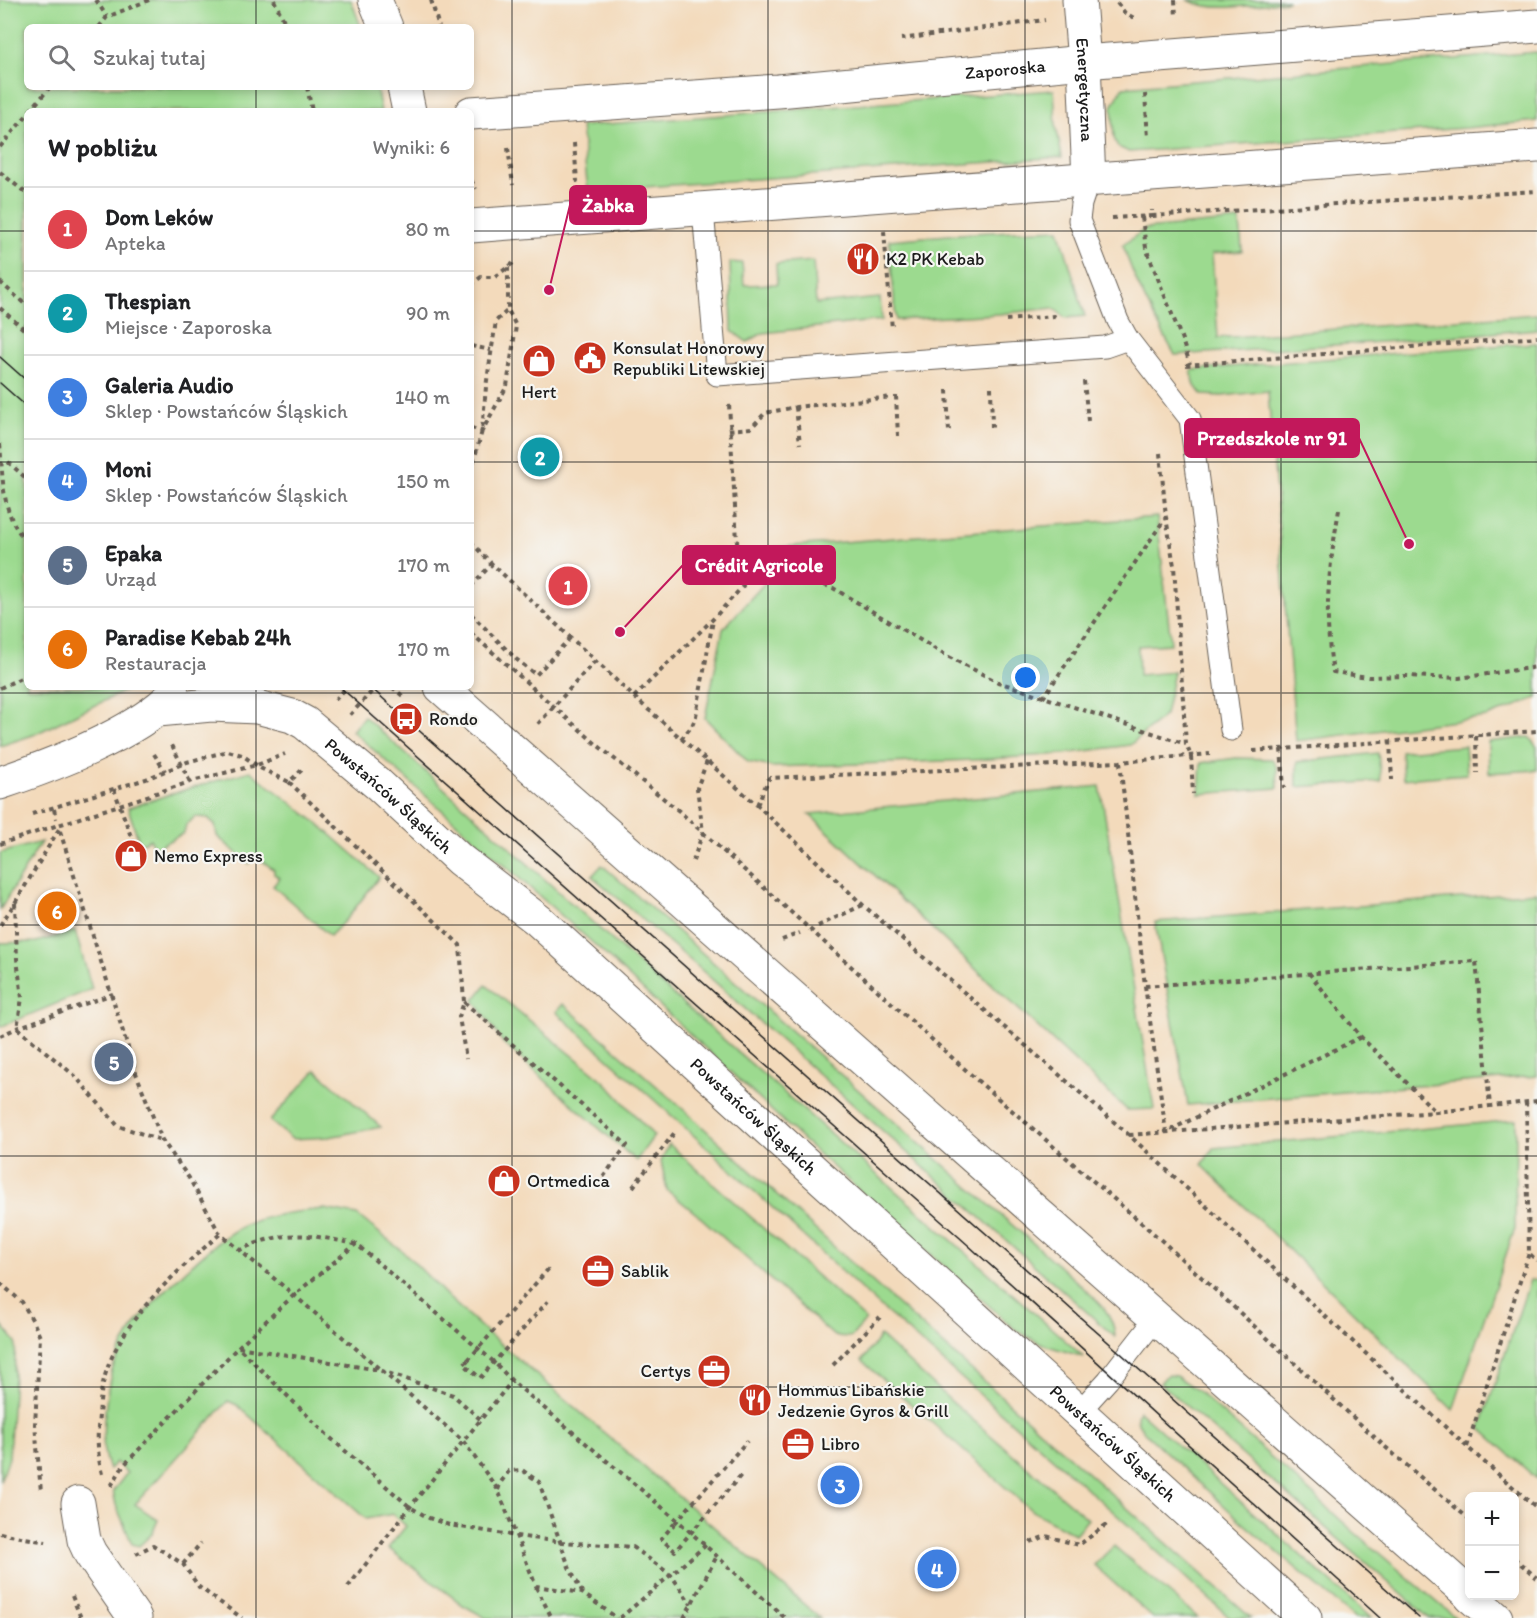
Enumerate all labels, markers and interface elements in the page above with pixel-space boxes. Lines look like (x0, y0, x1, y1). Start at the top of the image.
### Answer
search box (24, 24, 474, 90)
street label: Energetyczna (1071, 37, 1098, 143)
icon: search (45, 41, 78, 74)
text: Szukaj tutaj (93, 44, 206, 71)
street label: Zaporoska (964, 55, 1047, 84)
text: W pobliżu (48, 131, 157, 163)
text: Wyniki: 6 (372, 135, 450, 159)
callout: Żabka (570, 186, 646, 224)
text: Żabka (582, 193, 634, 217)
text: Dom Leków (105, 204, 213, 231)
text: 1 (63, 217, 72, 241)
text: 80 m (405, 217, 450, 241)
text: Apteka (105, 231, 166, 255)
restaurant icon: K2 PK Kebab (845, 241, 881, 277)
place label: K2 PK Kebab (886, 248, 984, 270)
text: Thespian (105, 288, 191, 315)
text: 2 (62, 301, 73, 325)
text: 90 m (406, 301, 450, 325)
text: Miejsce · Zaporoska (105, 315, 272, 339)
place label: Konsulat Honorowy Republiki Litewskiej (613, 337, 765, 380)
public building icon: Konsulat Honorowy Republiki Litewskiej (572, 340, 608, 376)
shop icon: Hert (521, 343, 557, 379)
text: Galeria Audio (105, 372, 234, 399)
place label: Hert (522, 381, 557, 403)
text: 3 (62, 385, 73, 409)
text: 140 m (395, 385, 450, 409)
text: Sklep · Powstańców Śląskich (105, 399, 348, 423)
callout: Przedszkole nr 91 (1185, 419, 1359, 457)
text: Przedszkole nr 91 (1197, 426, 1348, 450)
pin: 2 (520, 434, 560, 480)
text: Moni (105, 456, 152, 483)
text: 4 (61, 469, 74, 493)
text: 150 m (397, 469, 450, 493)
text: Sklep · Powstańców Śląskich (105, 483, 348, 507)
text: Epaka (105, 540, 162, 567)
callout: Crédit Agricole (683, 546, 835, 584)
text: 5 (62, 553, 73, 577)
text: 170 m (397, 553, 450, 577)
text: Crédit Agricole (695, 553, 824, 578)
pin: 1 (548, 564, 588, 608)
text: Urząd (105, 567, 157, 591)
text: Paradise Kebab 24h (105, 624, 291, 651)
text: 6 (62, 637, 73, 661)
text: 170 m (397, 637, 450, 661)
text: Restauracja (105, 651, 206, 675)
your location (1011, 663, 1040, 692)
bus stop icon: Rondo (388, 701, 424, 737)
place label: Rondo (429, 708, 478, 730)
street label: Powstańców Śląskich (320, 733, 457, 859)
shop icon: Nemo Express (113, 838, 149, 874)
place label: Nemo Express (154, 845, 263, 867)
pin: 6 (38, 888, 76, 934)
pin: 5 (94, 1040, 134, 1084)
street label: Powstańców Śląskich (686, 1053, 822, 1180)
shop icon: Ortmedica (486, 1163, 522, 1199)
place label: Ortmedica (527, 1170, 610, 1192)
office icon: Sablik (580, 1253, 616, 1289)
place label: Sablik (621, 1260, 670, 1282)
office icon: Certys (696, 1353, 732, 1389)
place label: Certys (640, 1360, 691, 1382)
place label: Hommus Libańskie Jedzenie Gyros & Grill (778, 1379, 948, 1422)
street label: Powstańców Śląskich (1045, 1380, 1181, 1507)
restaurant icon: Hommus Libańskie Jedzenie Gyros & Grill (737, 1382, 773, 1418)
office icon: Libro (780, 1426, 816, 1462)
place label: Libro (821, 1433, 860, 1455)
pin: 3 (820, 1462, 860, 1508)
map controls (1465, 1492, 1519, 1600)
button: + (1465, 1492, 1519, 1546)
pin: 4 (918, 1546, 956, 1592)
button: − (1465, 1546, 1519, 1600)

